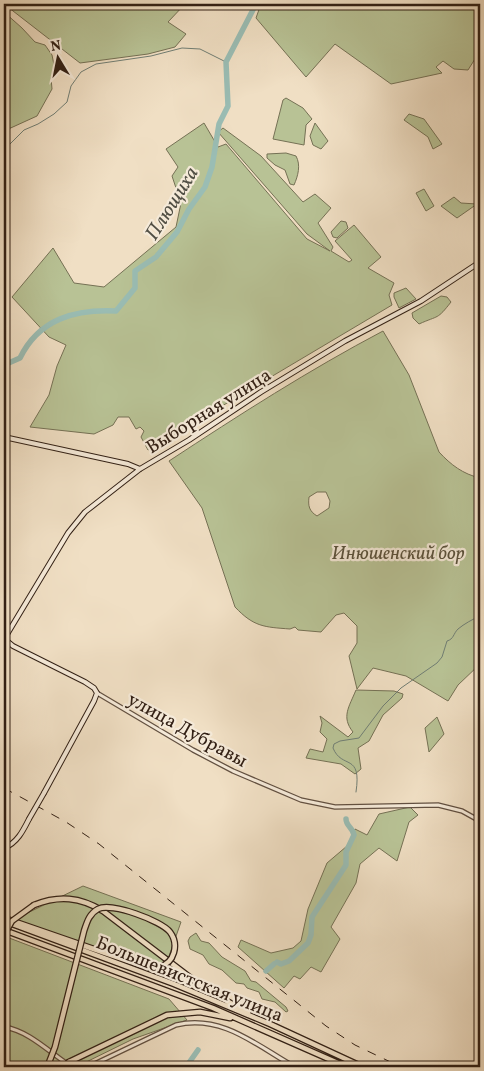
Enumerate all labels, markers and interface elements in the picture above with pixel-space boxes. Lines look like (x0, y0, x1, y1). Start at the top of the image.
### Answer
north arrow (32, 32, 82, 82)
text: N (49, 36, 63, 57)
water label: Плющиха (139, 162, 206, 246)
street label: Выборная улица (141, 363, 277, 461)
park label: Инюшенский бор (331, 541, 465, 567)
street label: улица Дубравы (122, 687, 252, 775)
street label: Большевистская улица (92, 930, 287, 1029)

